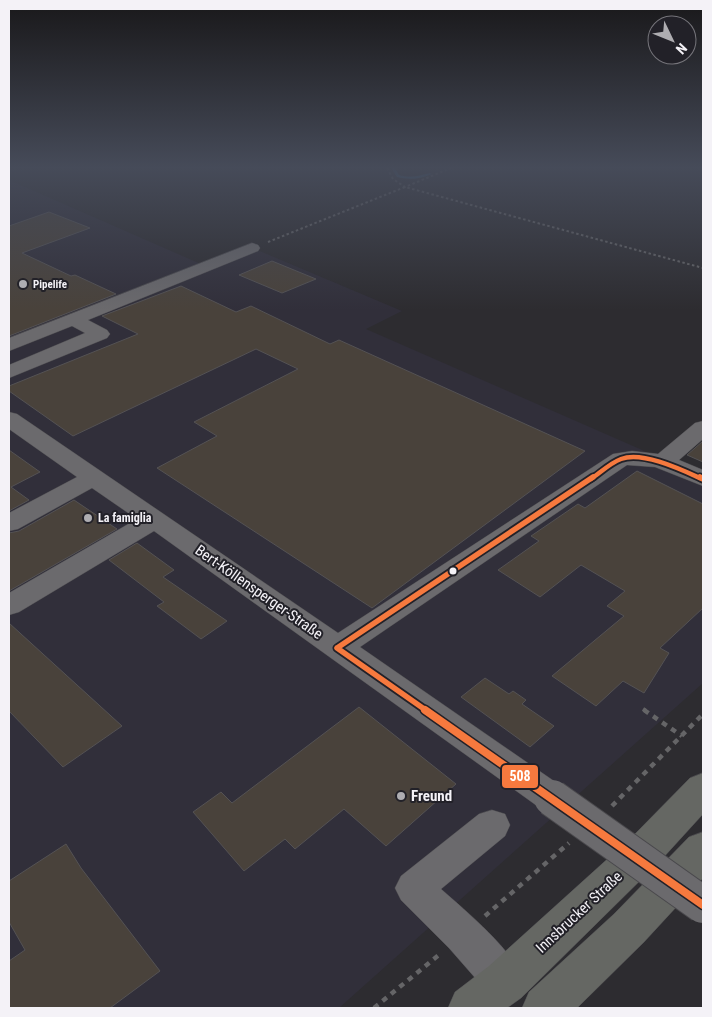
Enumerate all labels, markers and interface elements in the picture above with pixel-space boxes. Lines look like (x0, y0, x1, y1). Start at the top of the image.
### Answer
north arrow (647, 15, 697, 65)
text: N (673, 40, 690, 57)
marker: Pipelife (17, 278, 29, 290)
place label: Pipelife (33, 278, 67, 291)
place label: La famiglia (98, 511, 152, 525)
marker: La famiglia (82, 512, 94, 524)
street label: Bert-Köllensperger-Straße (192, 541, 326, 643)
unlabelled marker (448, 566, 458, 576)
line badge: 508 (501, 764, 539, 789)
text: 508 (509, 768, 531, 784)
place label: Freund (411, 787, 452, 805)
marker: Freund (395, 790, 407, 802)
street label: Innsbrucker Straße (532, 867, 626, 957)

